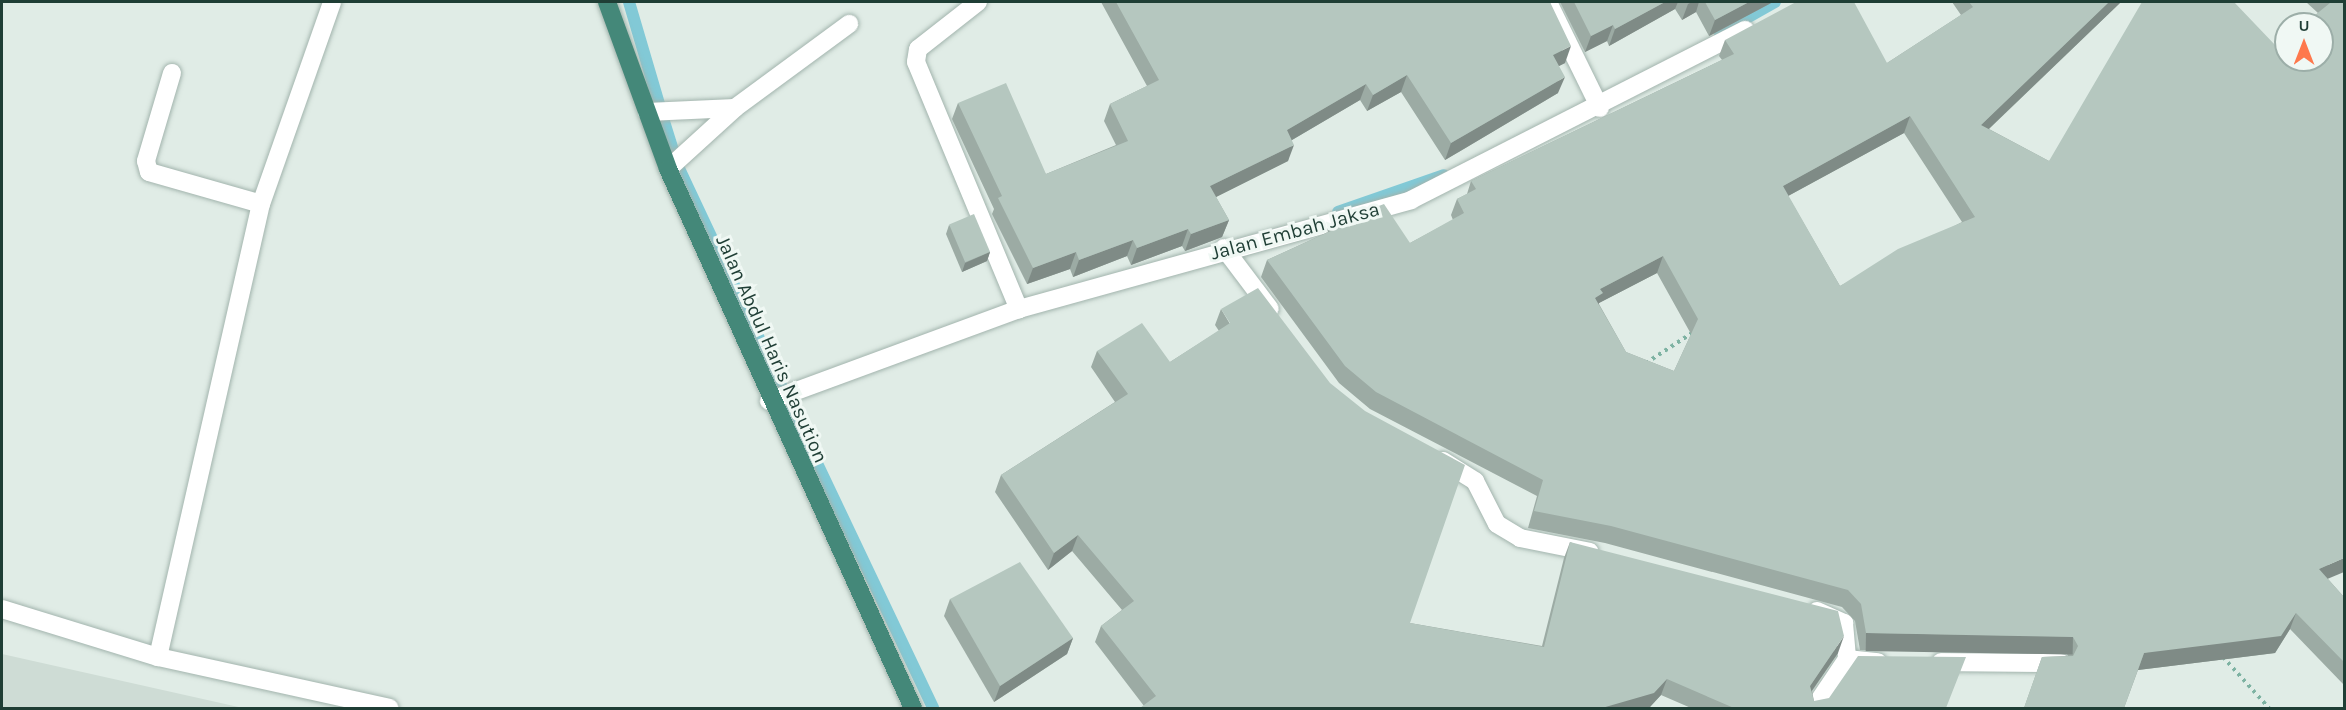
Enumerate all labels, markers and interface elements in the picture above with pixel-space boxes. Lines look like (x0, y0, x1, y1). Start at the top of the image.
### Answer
north arrow (2274, 12, 2334, 72)
text: U (2298, 16, 2310, 35)
street label: Jalan Embah Jaksa (1208, 197, 1382, 265)
street label: Jalan Abdul Haris Nasution (711, 231, 833, 467)

